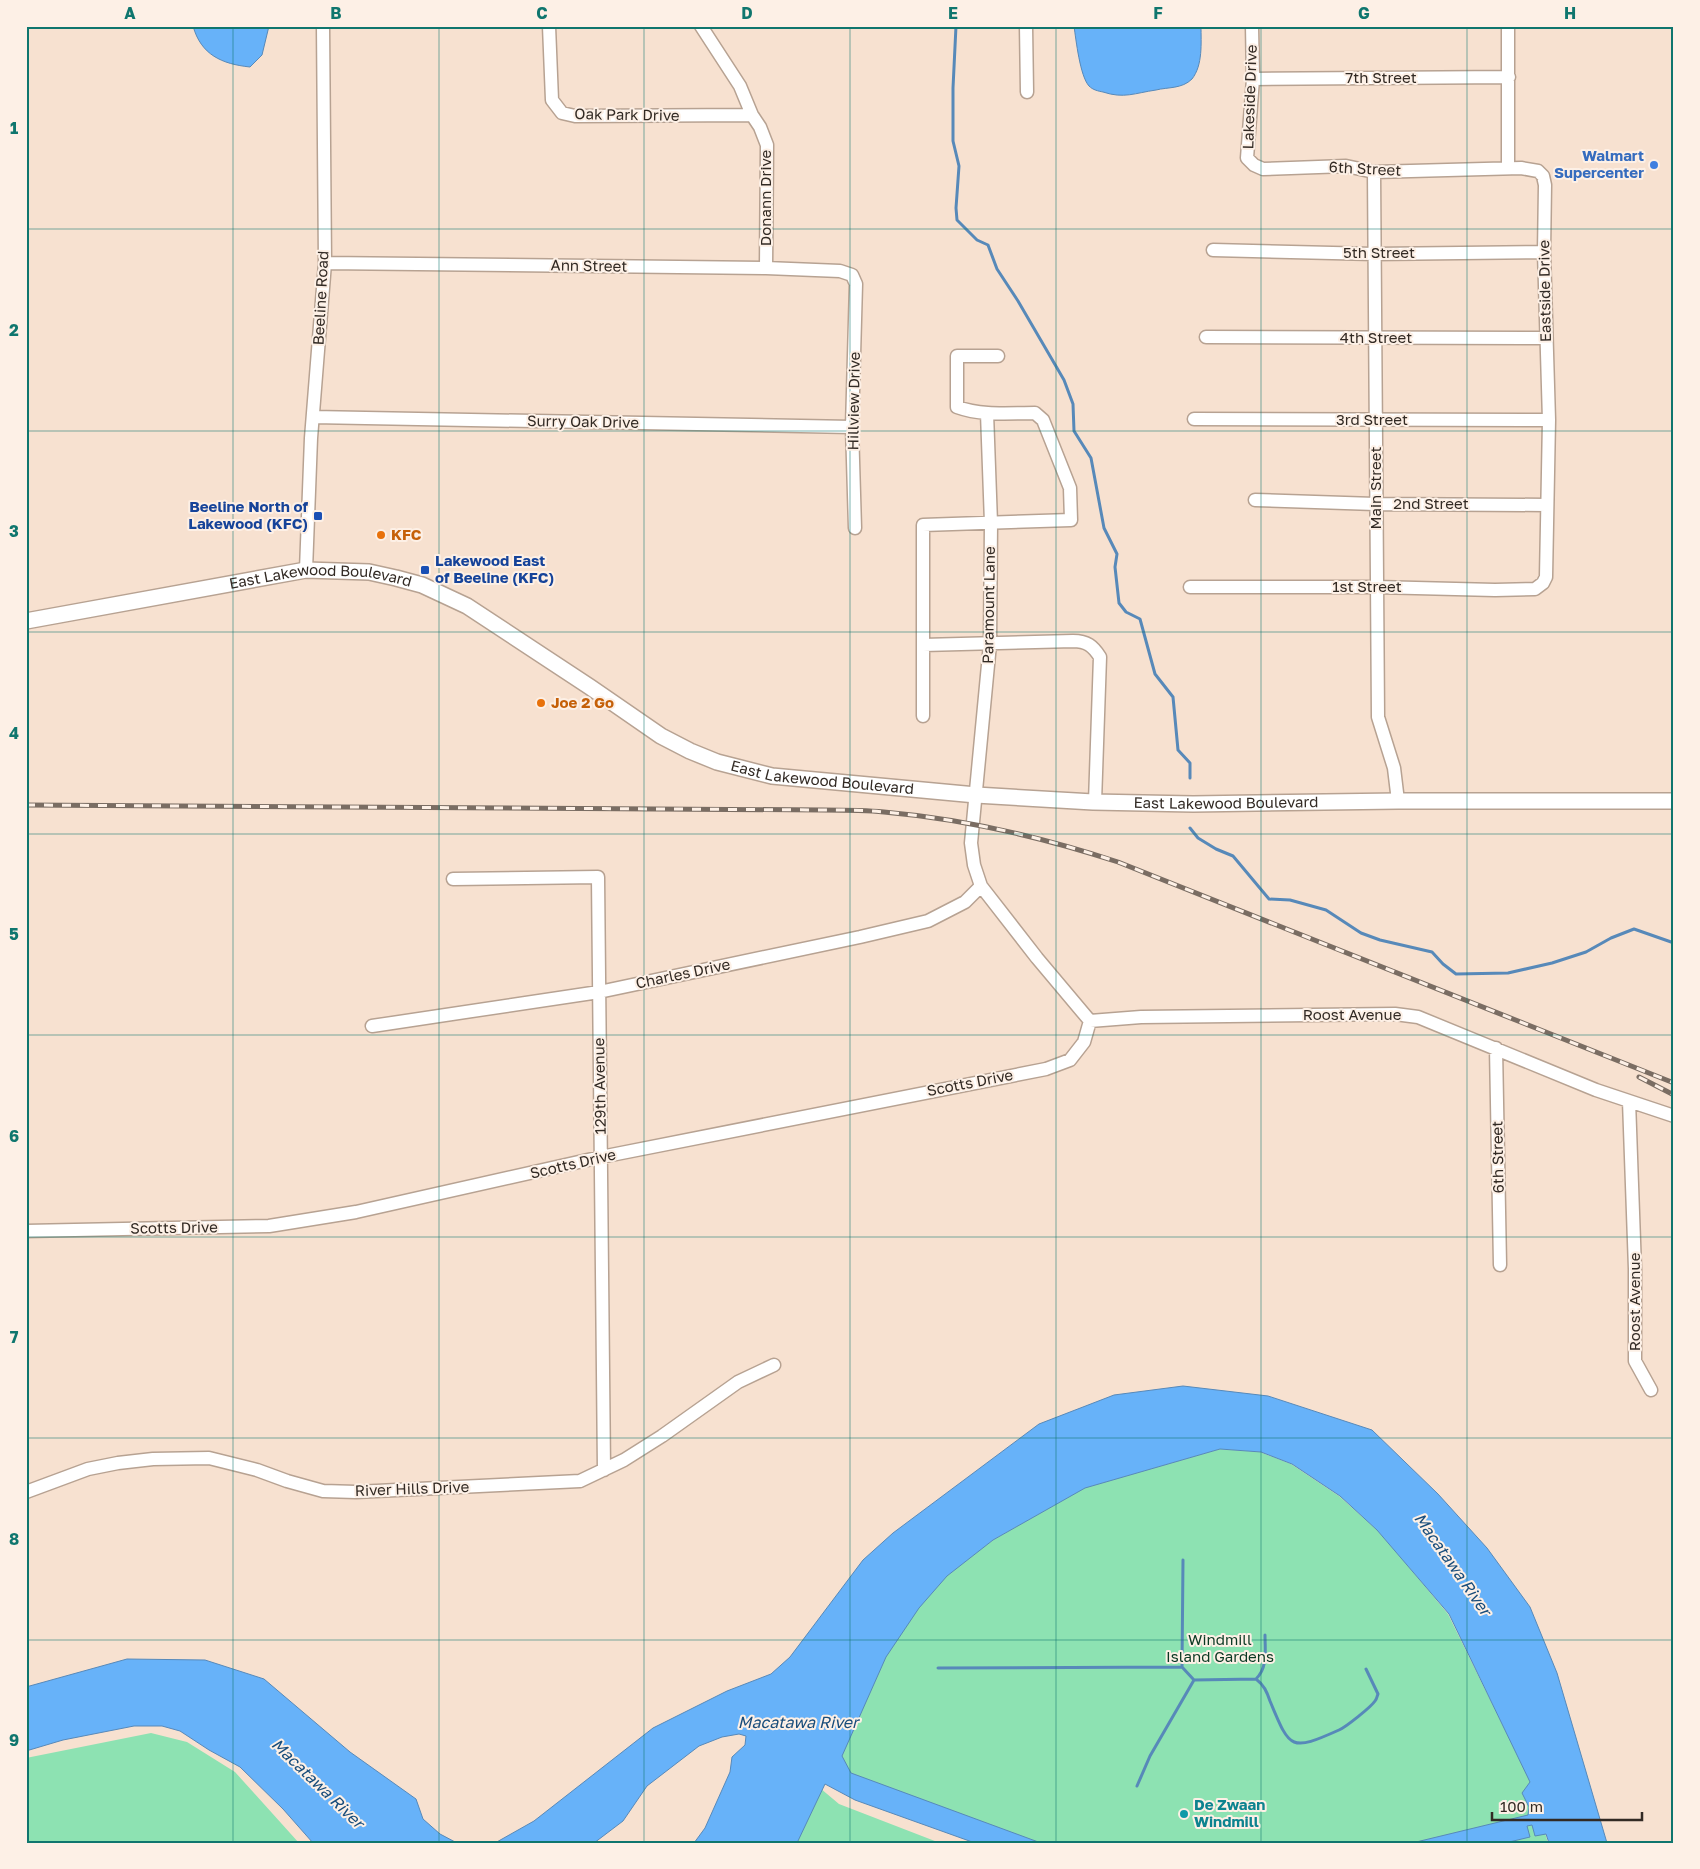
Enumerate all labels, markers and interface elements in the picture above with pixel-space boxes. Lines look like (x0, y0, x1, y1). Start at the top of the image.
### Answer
text: A (124, 3, 136, 23)
text: B (330, 3, 342, 23)
text: C (536, 3, 548, 23)
text: D (741, 3, 753, 23)
text: E (948, 3, 958, 23)
text: F (1153, 3, 1163, 23)
text: G (1358, 3, 1370, 23)
text: H (1564, 3, 1576, 23)
street label: Lakeside Drive (1238, 44, 1260, 150)
street label: 7th Street (1345, 68, 1417, 86)
street label: Oak Park Drive (574, 104, 680, 124)
text: 1 (10, 118, 18, 138)
place label: Walmart Supercenter (1554, 146, 1644, 181)
street label: Donann Drive (756, 149, 774, 246)
street label: 6th Street (1328, 157, 1402, 179)
marker: Walmart Supercenter (1648, 159, 1660, 171)
street label: Eastside Drive (1534, 239, 1554, 342)
street label: 5th Street (1343, 243, 1415, 261)
street label: Beeline Road (309, 250, 331, 346)
street label: Ann Street (551, 255, 627, 275)
text: 2 (9, 320, 19, 340)
street label: 4th Street (1340, 328, 1412, 346)
street label: Hillview Drive (843, 351, 863, 451)
street label: 3rd Street (1336, 410, 1408, 428)
street label: Surry Oak Drive (527, 411, 639, 431)
street label: Main Street (1366, 447, 1384, 529)
street label: 2nd Street (1393, 494, 1469, 512)
place label: Beeline North of Lakewood (KFC) (188, 497, 309, 532)
marker: Beeline North of Lakewood (KFC) (312, 510, 324, 522)
text: 3 (9, 521, 19, 541)
place label: KFC (391, 525, 422, 543)
marker: KFC (375, 529, 387, 541)
street label: Paramount Lane (978, 546, 998, 664)
place label: Lakewood East of Beeline (KFC) (435, 551, 554, 586)
street label: East Lakewood Boulevard (227, 560, 414, 592)
marker: Lakewood East of Beeline (KFC) (419, 564, 431, 576)
street label: 1st Street (1332, 577, 1402, 595)
place label: Joe 2 Go (551, 693, 614, 711)
marker: Joe 2 Go (535, 697, 547, 709)
text: 4 (9, 723, 19, 743)
street label: East Lakewood Boulevard (729, 756, 915, 797)
street label: East Lakewood Boulevard (1133, 792, 1318, 812)
text: 5 (9, 924, 19, 944)
street label: Charles Drive (634, 954, 732, 992)
street label: Roost Avenue (1303, 1005, 1402, 1023)
street label: 129th Avenue (589, 1037, 609, 1135)
street label: Scotts Drive (925, 1065, 1015, 1099)
street label: 6th Street (1487, 1121, 1507, 1193)
text: 6 (9, 1126, 19, 1146)
street label: Scotts Drive (528, 1144, 618, 1182)
street label: Scotts Drive (130, 1217, 218, 1237)
street label: Roost Avenue (1625, 1252, 1643, 1351)
text: 7 (10, 1327, 19, 1347)
street label: River Hills Drive (354, 1477, 470, 1499)
water label: Macatawa River (1410, 1509, 1497, 1621)
text: 8 (9, 1529, 19, 1549)
park label: Windmill Island Gardens (1166, 1630, 1274, 1665)
water label: Macatawa River (738, 1712, 861, 1732)
text: 9 (9, 1730, 19, 1750)
water label: Macatawa River (268, 1734, 370, 1834)
scale bar (1492, 1789, 1642, 1821)
place label: De Zwaan Windmill (1194, 1795, 1265, 1830)
text: 100 m (1500, 1797, 1543, 1815)
marker: De Zwaan Windmill (1178, 1808, 1190, 1820)

